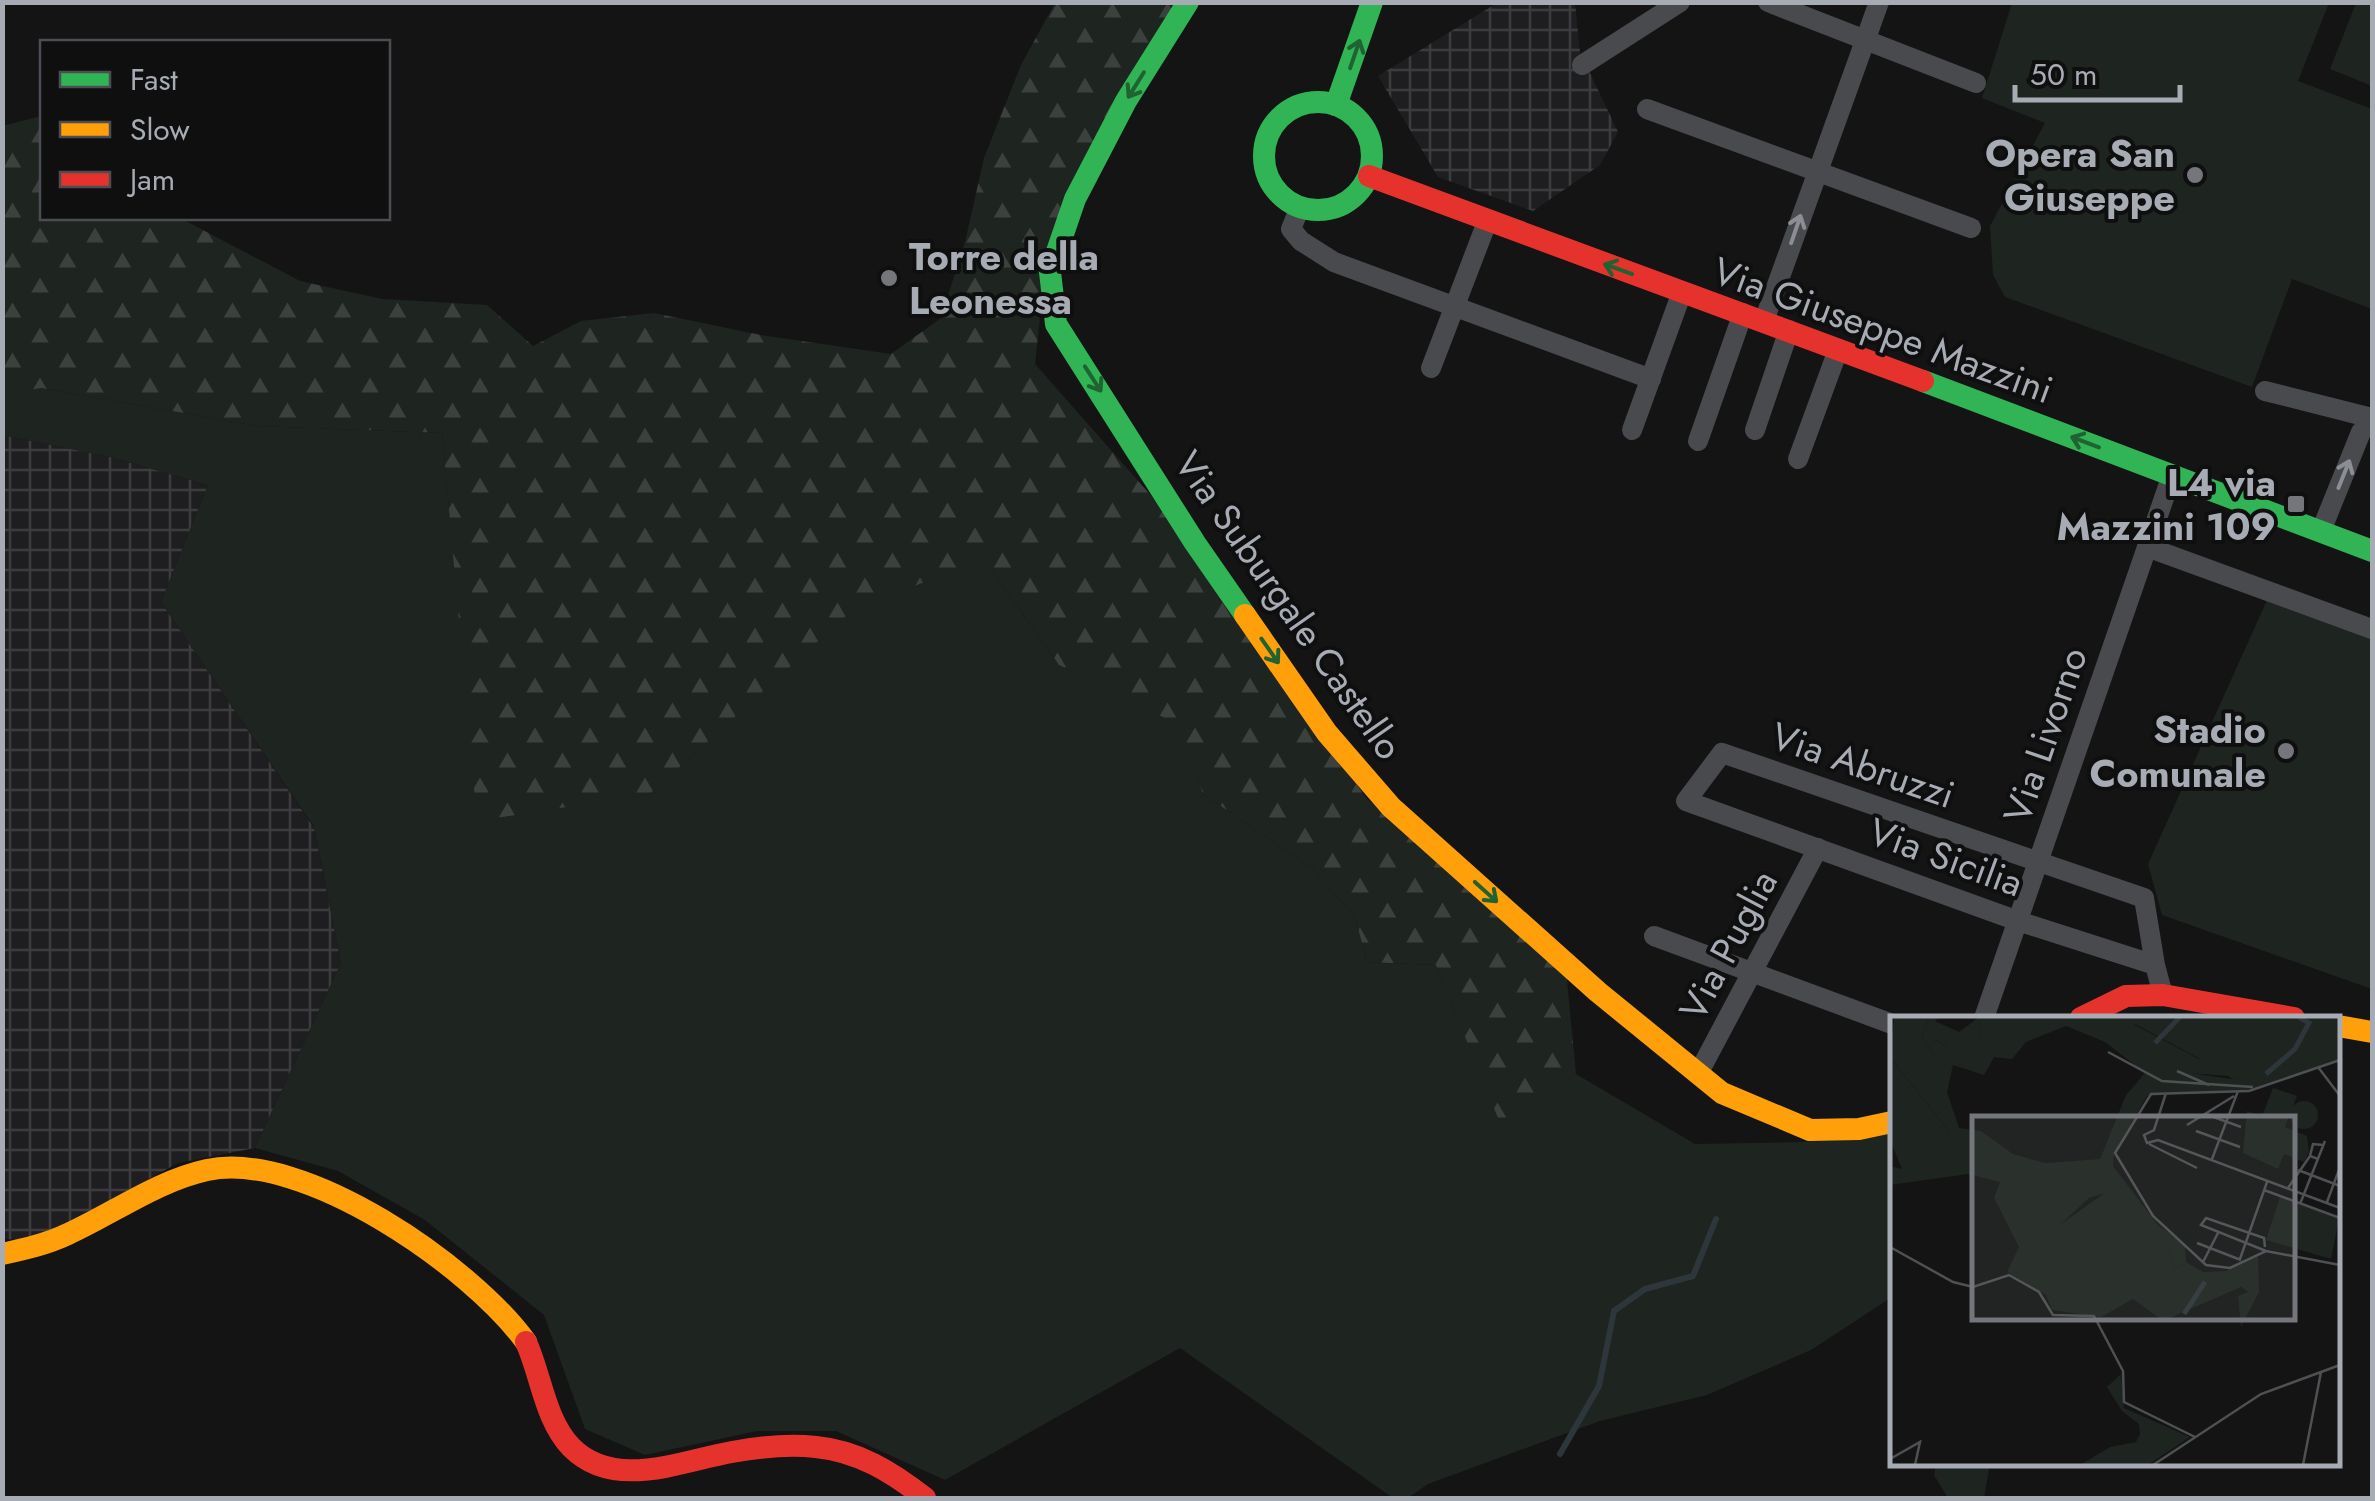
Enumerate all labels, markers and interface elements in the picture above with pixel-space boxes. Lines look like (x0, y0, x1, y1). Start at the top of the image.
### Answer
one-way arrow (1347, 38, 1365, 70)
legend (40, 40, 390, 220)
scale bar (2015, 40, 2180, 102)
text: 50 m (2030, 53, 2097, 96)
text: Fast (130, 58, 179, 101)
one-way arrow (1126, 70, 1146, 99)
text: Slow (130, 108, 190, 151)
place label: Opera San Giuseppe (1985, 126, 2175, 225)
text: Jam (126, 158, 175, 201)
marker: Opera San Giuseppe (2184, 164, 2206, 186)
one-way arrow (1788, 214, 1806, 245)
place label: Torre della Leonessa (909, 229, 1099, 328)
street label: Via Giuseppe Mazzini (1705, 243, 2061, 417)
one-way arrow (1604, 259, 1635, 277)
marker: Torre della Leonessa (878, 267, 900, 289)
one-way arrow (1082, 364, 1103, 392)
one-way arrow (2070, 432, 2101, 450)
street label: Via Suburgale Castello (1162, 439, 1416, 771)
place label: L4 via Mazzini 109 (2057, 455, 2276, 554)
one-way arrow (2336, 459, 2354, 490)
marker: L4 via Mazzini 109 (2285, 493, 2307, 515)
one-way arrow (1259, 637, 1280, 664)
street label: Via Livorno (1989, 640, 2101, 830)
place label: Stadio Comunale (2090, 702, 2266, 801)
street label: Via Abruzzi (1764, 708, 1962, 822)
marker: Stadio Comunale (2275, 740, 2297, 762)
street label: Via Sicilia (1861, 804, 2031, 910)
street label: Via Puglia (1665, 860, 1791, 1030)
one-way arrow (1473, 880, 1498, 903)
inset map (1890, 1016, 2340, 1466)

